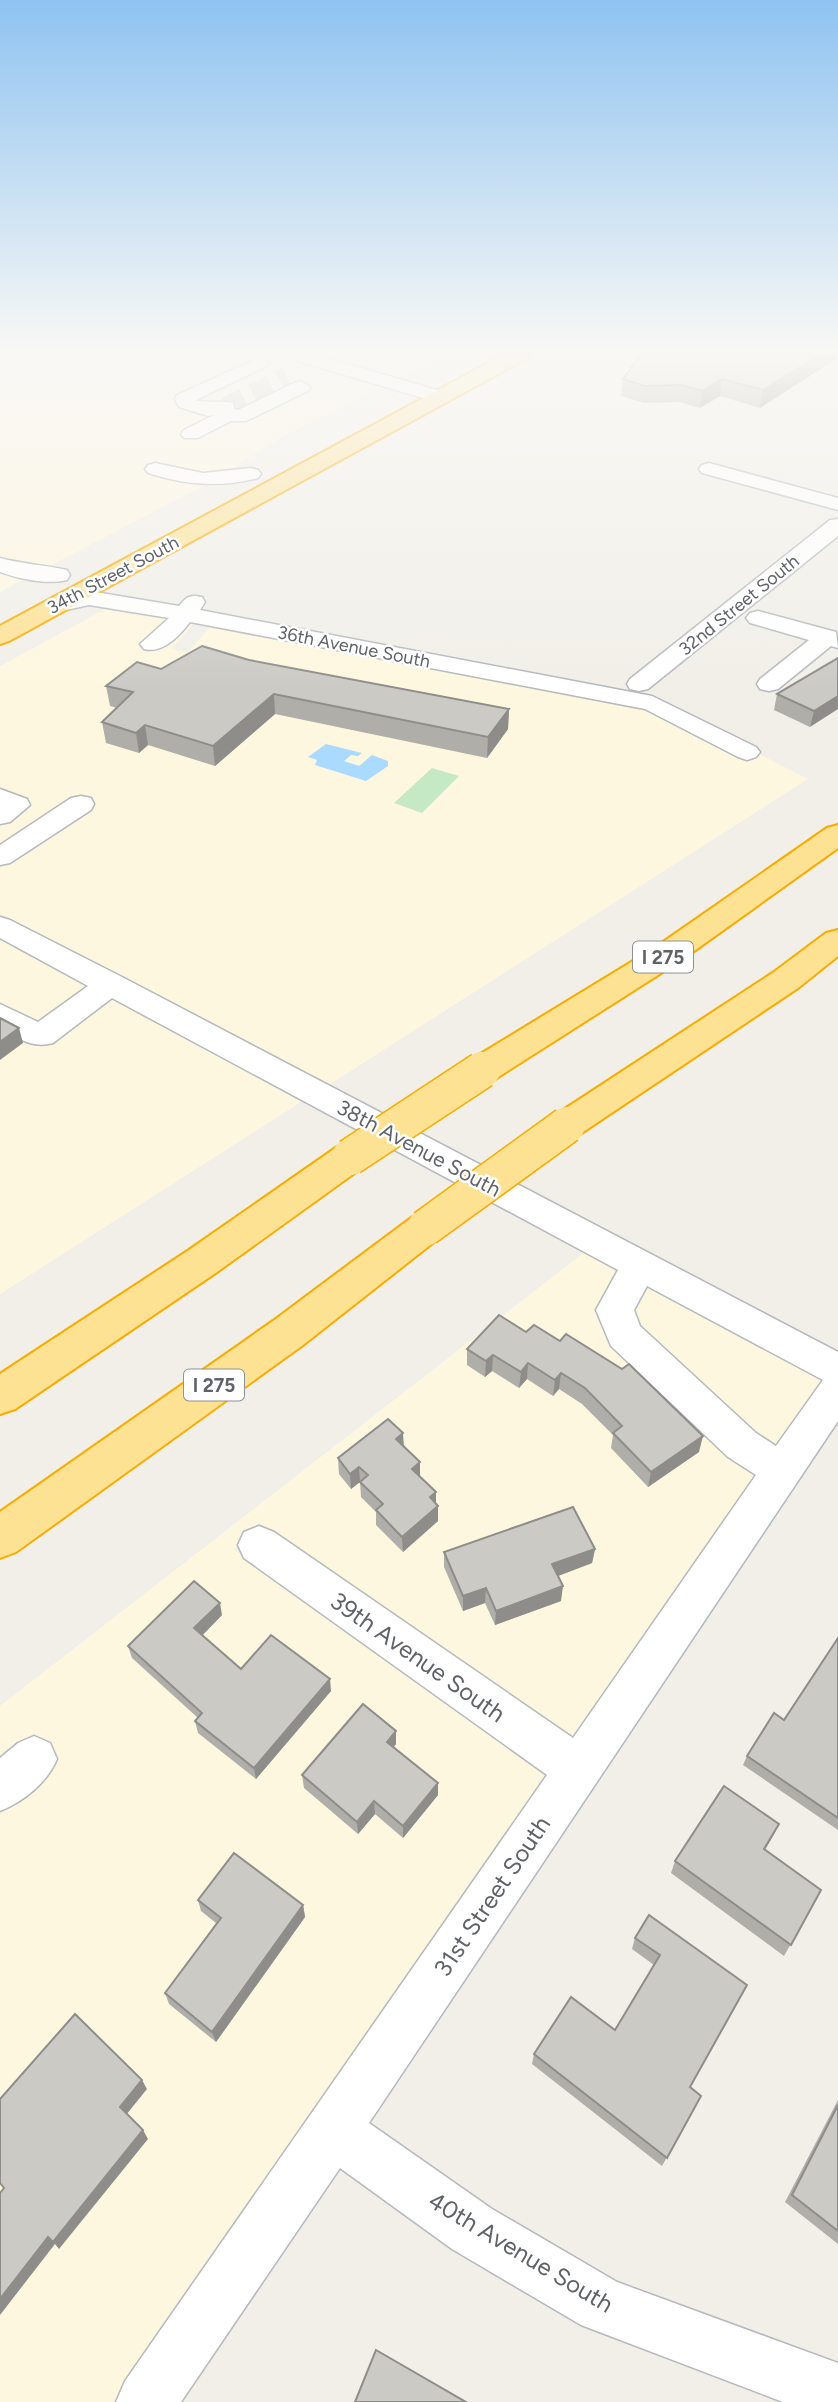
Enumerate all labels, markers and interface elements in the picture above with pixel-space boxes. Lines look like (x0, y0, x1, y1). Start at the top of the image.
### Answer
street label: 34th Street South (44, 531, 182, 619)
street label: 32nd Street South (675, 550, 803, 660)
street label: 36th Avenue South (276, 621, 432, 673)
road number: I 275 (633, 942, 693, 973)
street label: 38th Avenue South (333, 1094, 505, 1202)
road number: I 275 (184, 1370, 244, 1400)
street label: 39th Avenue South (325, 1586, 511, 1728)
street label: 31st Street South (428, 1810, 556, 1982)
street label: 40th Avenue South (423, 2185, 619, 2319)

